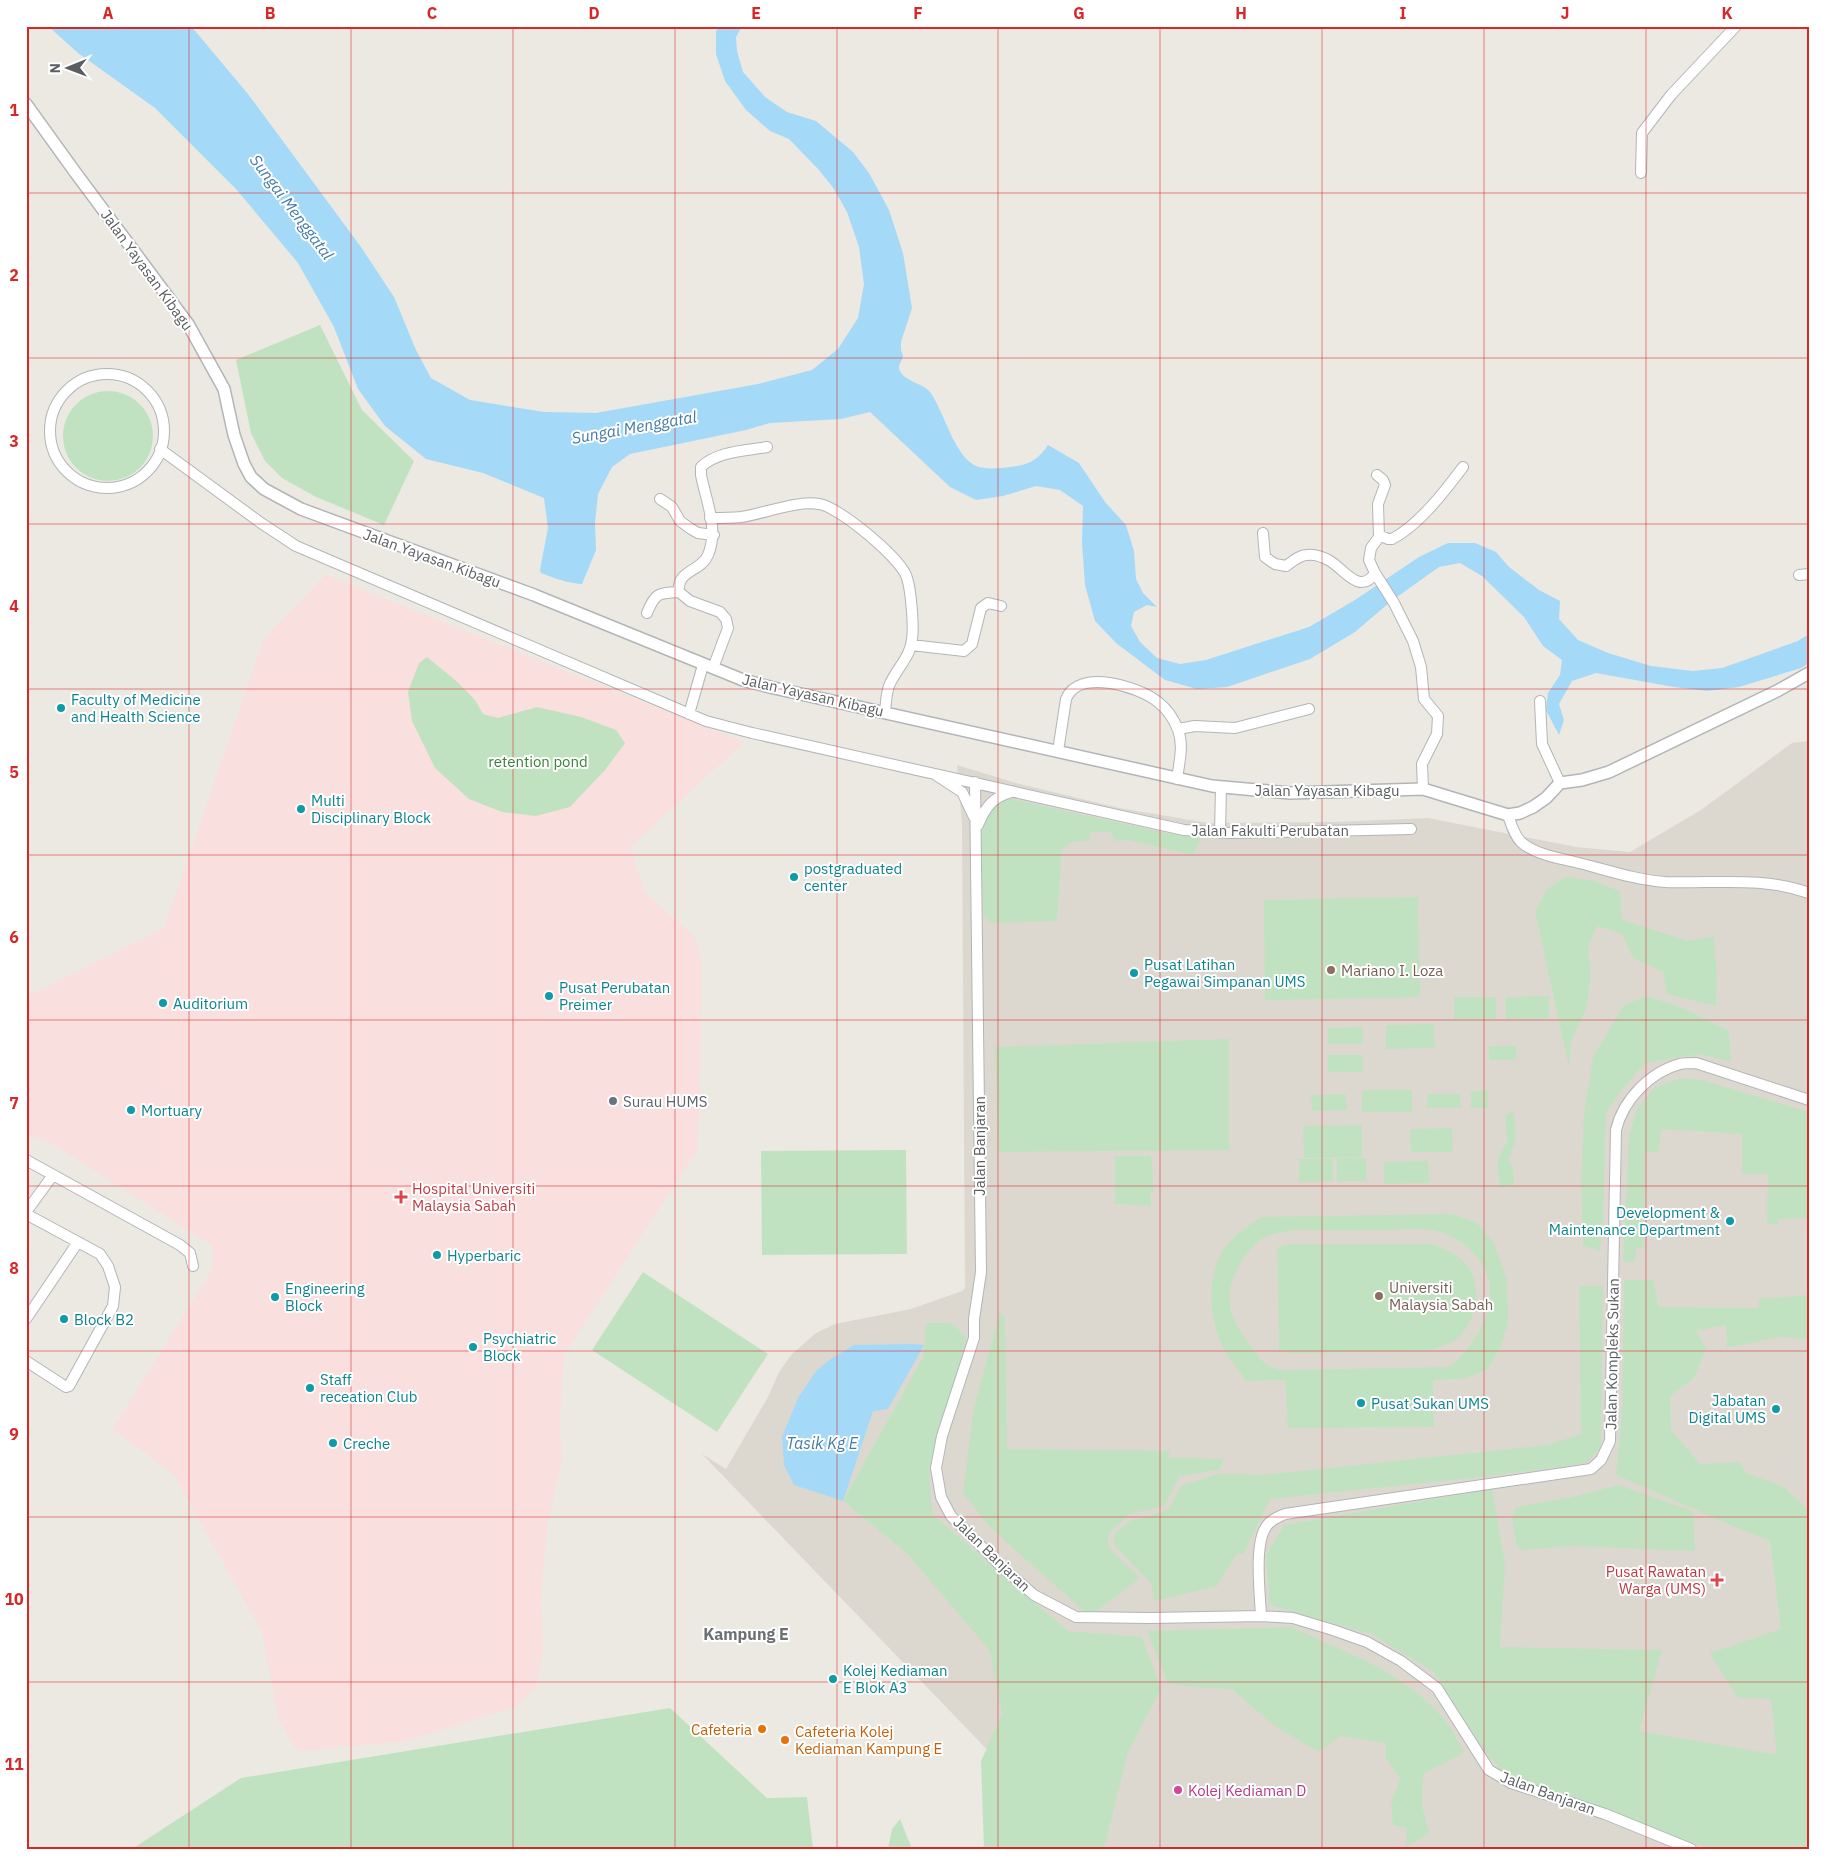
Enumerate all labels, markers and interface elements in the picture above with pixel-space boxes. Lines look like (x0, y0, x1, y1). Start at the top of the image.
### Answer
text: A (103, 3, 114, 23)
text: B (265, 3, 276, 23)
text: C (427, 3, 437, 23)
text: D (588, 3, 600, 23)
text: E (751, 3, 761, 23)
text: F (913, 3, 923, 23)
text: G (1073, 3, 1085, 23)
text: H (1235, 3, 1247, 23)
text: I (1400, 3, 1407, 23)
text: J (1561, 3, 1569, 23)
text: K (1721, 3, 1733, 23)
north arrow (42, 42, 92, 92)
text: N (46, 63, 64, 73)
text: 1 (9, 100, 19, 120)
water label: Sungai Menggatal (246, 150, 339, 264)
street label: Jalan Yayasan Kibagu (97, 206, 197, 334)
text: 2 (9, 265, 19, 285)
water label: Sungai Menggatal (570, 406, 699, 448)
text: 3 (9, 431, 19, 451)
street label: Jalan Yayasan Kibagu (361, 524, 503, 592)
text: 4 (9, 596, 19, 616)
street label: Jalan Yayasan Kibagu (740, 669, 886, 721)
place label: Faculty of Medicine and Health Science (71, 690, 201, 726)
marker: Faculty of Medicine and Health Science (55, 702, 67, 714)
park label: retention pond (488, 752, 588, 771)
text: 5 (9, 762, 19, 782)
street label: Jalan Yayasan Kibagu (1255, 781, 1399, 800)
place label: Multi Disciplinary Block (311, 791, 431, 827)
marker: Multi Disciplinary Block (295, 803, 307, 815)
street label: Jalan Fakulti Perubatan (1191, 821, 1349, 840)
place label: postgraduated center (804, 859, 902, 895)
marker: postgraduated center (788, 871, 800, 883)
text: 6 (9, 927, 19, 947)
place label: Pusat Latihan Pegawai Simpanan UMS (1144, 955, 1305, 991)
place label: Mariano I. Loza (1341, 961, 1443, 980)
marker: Mariano I. Loza (1325, 964, 1337, 976)
marker: Pusat Latihan Pegawai Simpanan UMS (1128, 967, 1140, 979)
place label: Pusat Perubatan Preimer (559, 978, 670, 1014)
marker: Pusat Perubatan Preimer (543, 990, 555, 1002)
place label: Auditorium (173, 994, 248, 1013)
marker: Auditorium (157, 997, 169, 1009)
place label: Surau HUMS (623, 1092, 707, 1111)
text: 7 (9, 1093, 19, 1113)
marker: Surau HUMS (607, 1095, 619, 1107)
street label: Jalan Banjaran (970, 1096, 989, 1196)
place label: Mortuary (141, 1101, 203, 1120)
marker: Mortuary (125, 1104, 137, 1116)
place label: Hospital Universiti Malaysia Sabah (412, 1179, 535, 1215)
marker: Hospital Universiti Malaysia Sabah (394, 1190, 408, 1204)
place label: Development & Maintenance Department (1549, 1203, 1721, 1239)
marker: Development & Maintenance Department (1724, 1215, 1736, 1227)
place label: Hyperbaric (447, 1246, 521, 1265)
marker: Hyperbaric (431, 1249, 443, 1261)
text: 8 (9, 1258, 19, 1278)
place label: Universiti Malaysia Sabah (1389, 1278, 1493, 1314)
street label: Jalan Kompleks Sukan (1601, 1278, 1623, 1430)
place label: Engineering Block (285, 1279, 365, 1315)
marker: Universiti Malaysia Sabah (1373, 1290, 1385, 1302)
marker: Engineering Block (269, 1291, 281, 1303)
place label: Block B2 (74, 1310, 134, 1329)
marker: Block B2 (58, 1313, 70, 1325)
place label: Psychiatric Block (483, 1329, 557, 1365)
marker: Psychiatric Block (467, 1341, 479, 1353)
place label: Staff receation Club (320, 1370, 417, 1406)
marker: Staff receation Club (304, 1382, 316, 1394)
place label: Jabatan Digital UMS (1689, 1391, 1766, 1427)
place label: Pusat Sukan UMS (1371, 1394, 1489, 1413)
marker: Pusat Sukan UMS (1355, 1397, 1367, 1409)
marker: Jabatan Digital UMS (1770, 1403, 1782, 1415)
text: 9 (9, 1424, 19, 1444)
water label: Tasik Kg E (786, 1433, 859, 1453)
place label: Creche (343, 1434, 390, 1453)
marker: Creche (327, 1437, 339, 1449)
street label: Jalan Banjaran (949, 1512, 1035, 1596)
place label: Pusat Rawatan Warga (UMS) (1606, 1562, 1706, 1598)
marker: Pusat Rawatan Warga (UMS) (1710, 1573, 1724, 1587)
text: 10 (4, 1589, 24, 1609)
district label: Kampung E (703, 1624, 789, 1644)
place label: Kolej Kediaman E Blok A3 (843, 1661, 948, 1697)
marker: Kolej Kediaman E Blok A3 (827, 1673, 839, 1685)
place label: Cafeteria (691, 1720, 752, 1739)
place label: Cafeteria Kolej Kediaman Kampung E (795, 1722, 942, 1758)
marker: Cafeteria (756, 1723, 768, 1735)
marker: Cafeteria Kolej Kediaman Kampung E (779, 1734, 791, 1746)
text: 11 (4, 1754, 24, 1774)
street label: Jalan Banjaran (1498, 1767, 1598, 1819)
place label: Kolej Kediaman D (1188, 1781, 1306, 1800)
marker: Kolej Kediaman D (1172, 1784, 1184, 1796)

